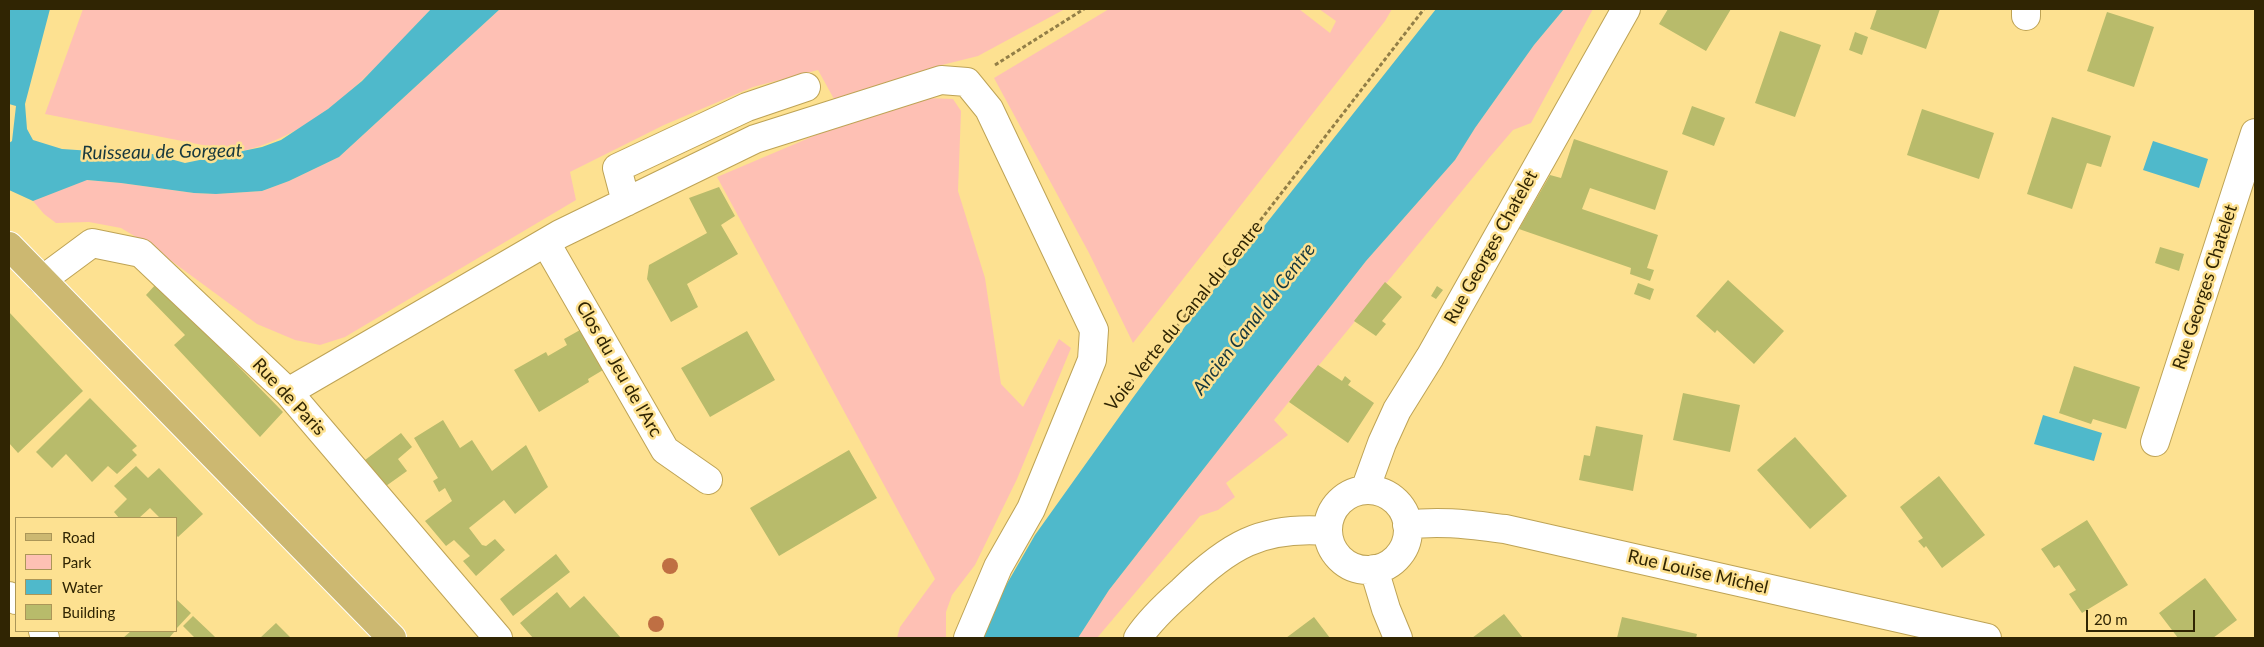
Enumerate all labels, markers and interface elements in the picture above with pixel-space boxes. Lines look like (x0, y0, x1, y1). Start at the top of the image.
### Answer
water label: Ruisseau de Gorgeat (81, 139, 243, 165)
street label: Rue Georges Chatelet (1440, 166, 1542, 328)
street label: Rue Georges Chatelet (2168, 202, 2242, 372)
street label: Voie Verte du Canal du Centre (1101, 217, 1267, 415)
water label: Ancien Canal du Centre (1188, 239, 1320, 399)
street label: Clos du Jeu de l'Arc (571, 297, 667, 441)
street label: Rue de Paris (248, 354, 330, 440)
legend (15, 517, 178, 632)
text: Road (62, 528, 95, 546)
street label: Rue Louise Michel (1626, 545, 1770, 599)
text: Park (62, 553, 91, 571)
text: Water (62, 578, 103, 596)
scale bar (2089, 600, 2198, 632)
text: Building (62, 603, 115, 621)
text: 20 m (2094, 610, 2128, 628)

